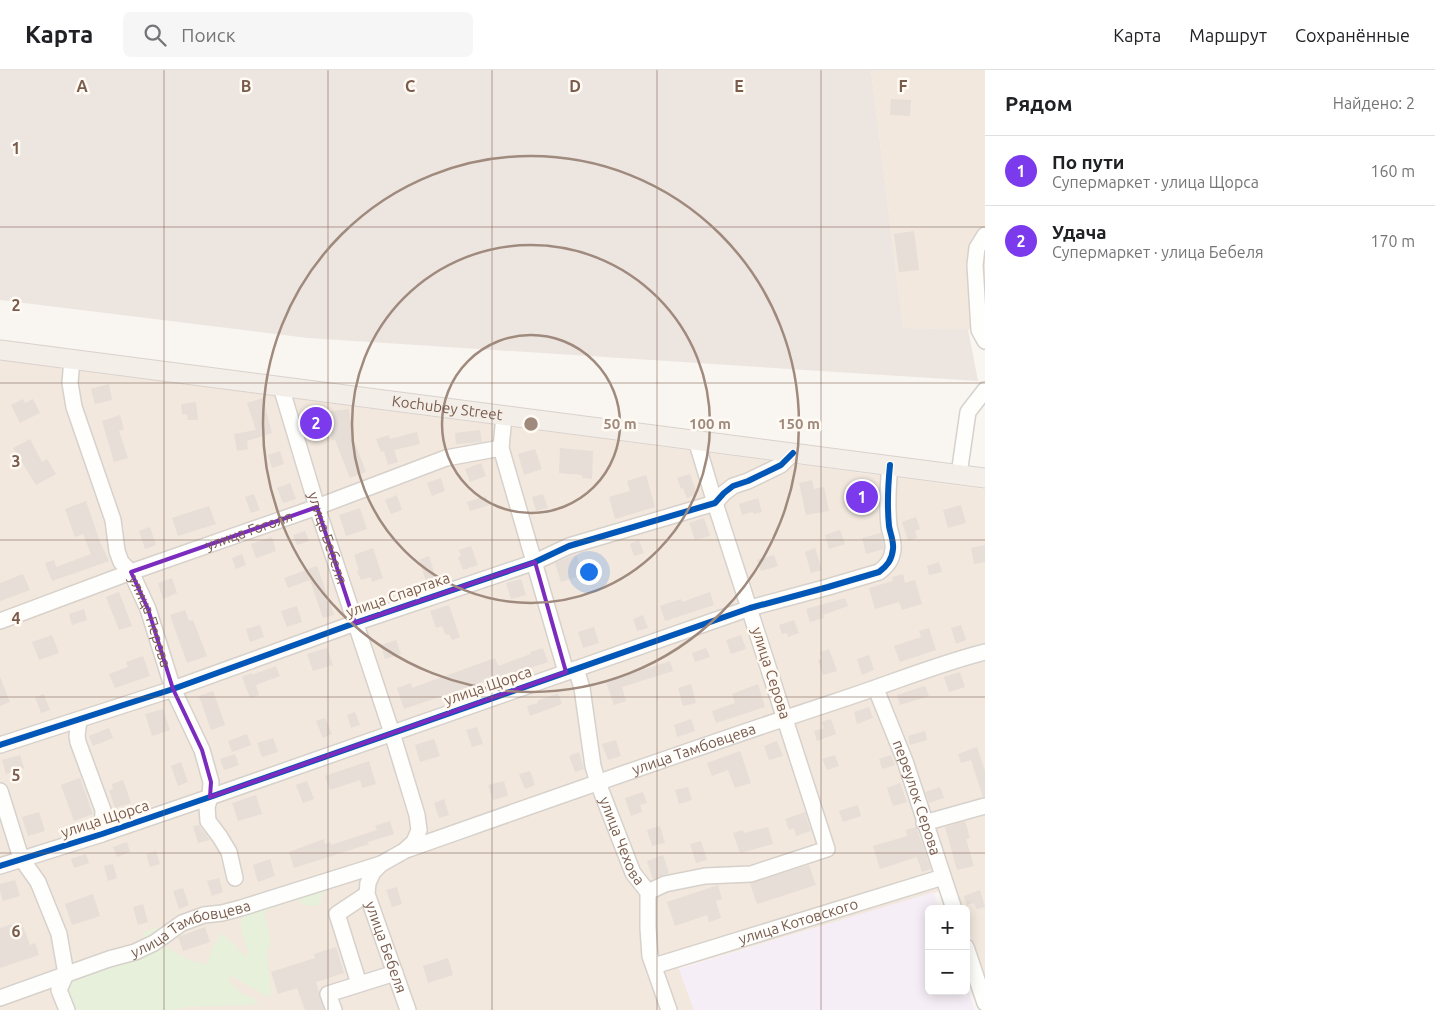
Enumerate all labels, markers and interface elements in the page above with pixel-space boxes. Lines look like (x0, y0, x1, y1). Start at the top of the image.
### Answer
search box (123, 12, 473, 57)
text: Карта (25, 21, 93, 48)
icon: search (141, 21, 169, 49)
text: Поиск (181, 24, 235, 46)
text: Карта (1113, 25, 1161, 45)
text: Маршрут (1189, 25, 1267, 45)
text: Сохранённые (1295, 25, 1410, 45)
text: A (76, 77, 88, 95)
text: B (241, 77, 251, 95)
text: C (405, 77, 415, 95)
text: D (569, 77, 581, 95)
text: E (734, 77, 744, 95)
text: F (899, 77, 908, 95)
text: Рядом (1005, 91, 1073, 115)
text: Найдено: 2 (1333, 94, 1415, 112)
text: 1 (11, 139, 21, 157)
text: По пути (1052, 151, 1124, 173)
text: 1 (1016, 162, 1026, 180)
text: 160 m (1370, 162, 1415, 180)
text: Супермаркет · улица Щорса (1052, 173, 1259, 191)
text: Удача (1052, 221, 1107, 243)
text: 2 (1016, 232, 1026, 250)
text: 170 m (1370, 232, 1415, 250)
text: Супермаркет · улица Бебеля (1052, 243, 1264, 261)
text: 2 (11, 296, 21, 314)
street label: Kochubey Street (391, 392, 504, 423)
pin: 2 (300, 404, 332, 442)
centre of rings (522, 415, 540, 433)
text: 50 m (603, 415, 637, 432)
text: 100 m (689, 415, 731, 432)
text: 150 m (778, 415, 820, 432)
text: 3 (11, 452, 21, 470)
pin: 1 (846, 478, 878, 516)
street label: улица Бебеля (305, 490, 351, 586)
street label: улица Гоголя (203, 507, 295, 553)
your location (576, 559, 602, 585)
street label: улица Спартака (344, 569, 452, 620)
street label: улица Перова (126, 572, 175, 669)
text: 4 (11, 609, 21, 627)
street label: улица Серова (749, 625, 794, 721)
street label: улица Щорса (442, 663, 534, 708)
street label: улица Тамбовцева (630, 720, 758, 778)
street label: переулок Серова (889, 737, 945, 857)
text: 5 (11, 766, 21, 784)
street label: улица Чехова (596, 794, 648, 888)
street label: улица Щорса (59, 796, 151, 841)
street label: улица Котовского (736, 895, 860, 947)
street label: улица Тамбовцева (129, 897, 253, 961)
street label: улица Бебеля (362, 899, 410, 995)
map controls (925, 905, 970, 995)
button: + (925, 905, 970, 950)
text: 6 (11, 922, 21, 940)
button: − (925, 950, 970, 995)

